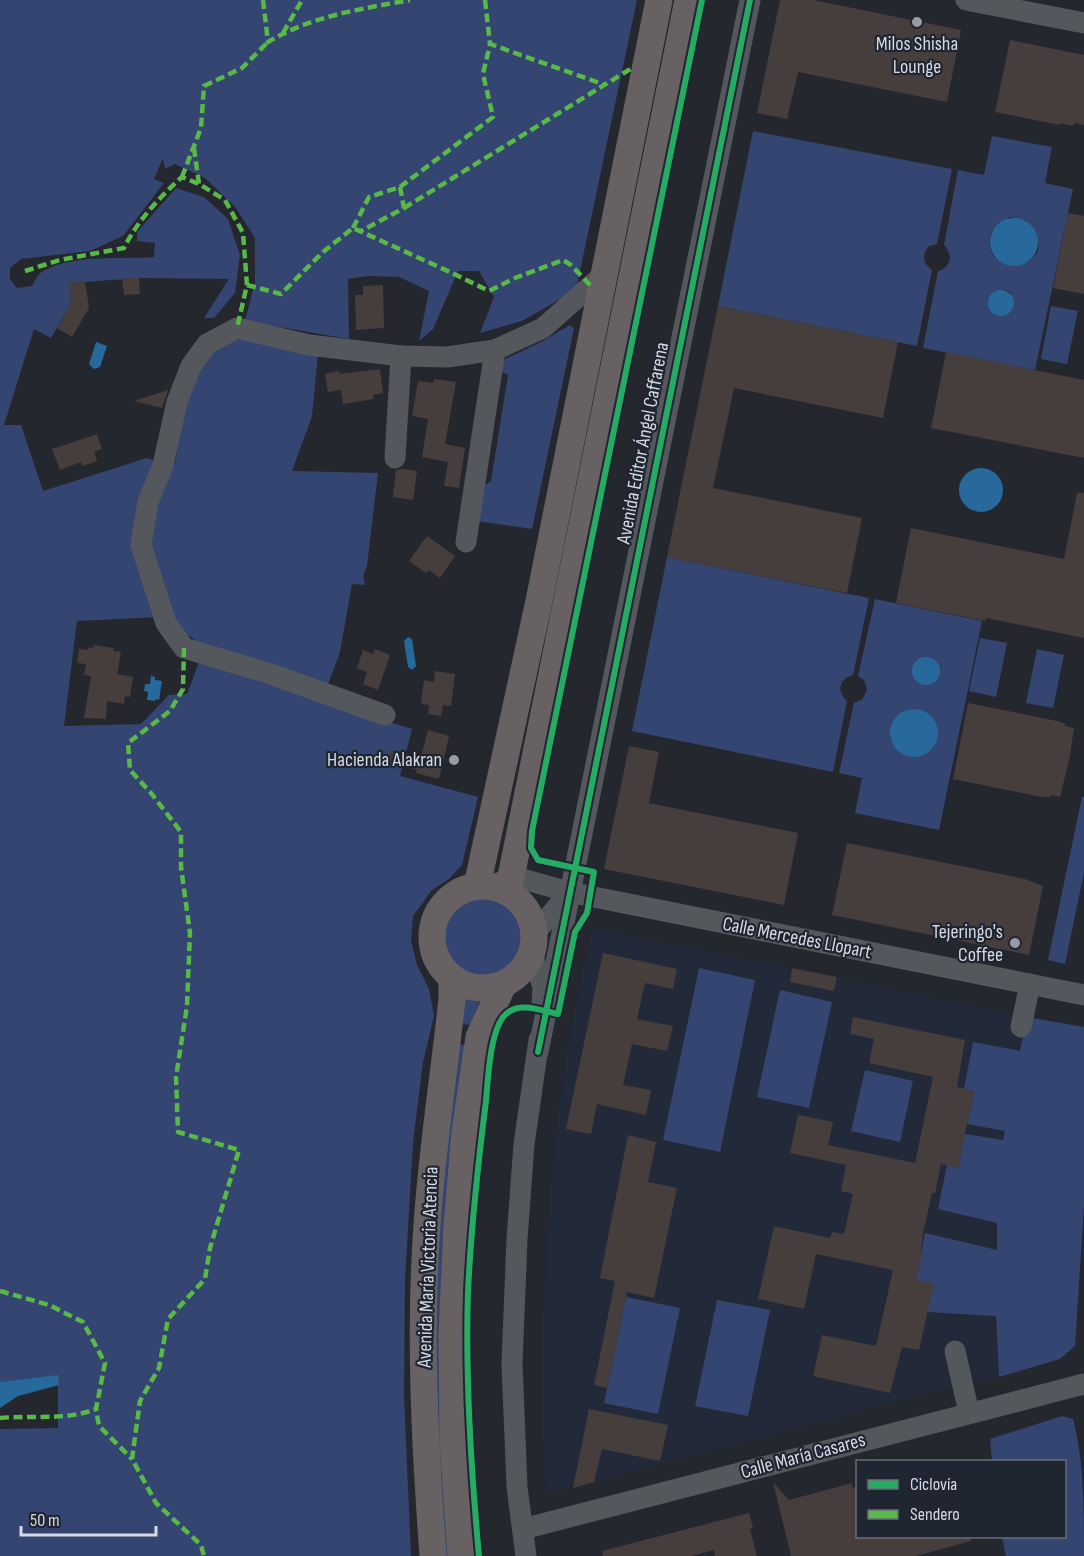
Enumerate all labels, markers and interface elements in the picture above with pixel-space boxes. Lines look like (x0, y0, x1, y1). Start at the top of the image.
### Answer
marker: Milos Shisha Lounge (910, 15, 924, 29)
place label: Milos Shisha Lounge (876, 32, 958, 79)
street label: Avenida Editor Ángel Caffarena (611, 340, 674, 547)
place label: Hacienda Alakran (327, 748, 442, 772)
marker: Hacienda Alakran (447, 753, 461, 767)
street label: Calle Mercedes Llopart (720, 912, 874, 964)
place label: Tejeringo's Coffee (932, 920, 1003, 967)
marker: Tejeringo's Coffee (1008, 936, 1022, 950)
street label: Avenida María Victoria Atencia (412, 1166, 444, 1369)
street label: Calle María Casares (738, 1428, 868, 1484)
legend (856, 1460, 1066, 1538)
text: Ciclovía (910, 1474, 957, 1495)
scale bar (21, 1499, 156, 1537)
text: Sendero (910, 1504, 960, 1525)
text: 50 m (30, 1510, 60, 1531)

